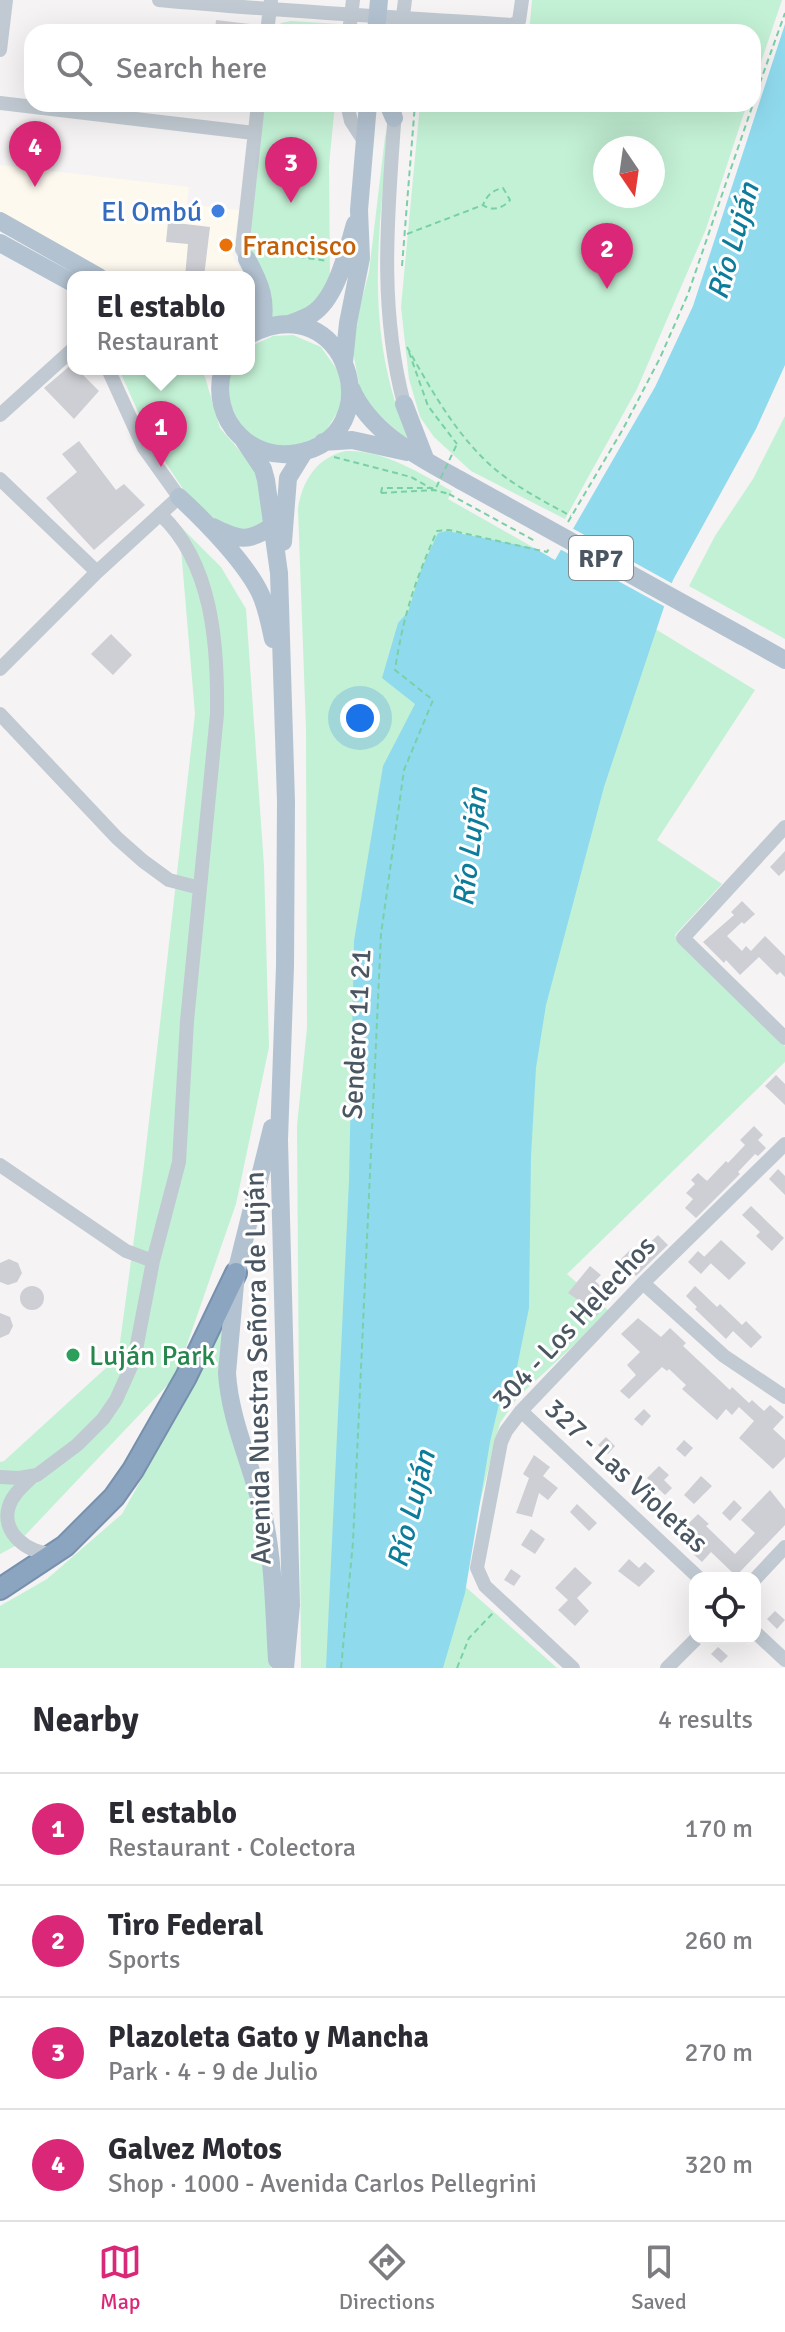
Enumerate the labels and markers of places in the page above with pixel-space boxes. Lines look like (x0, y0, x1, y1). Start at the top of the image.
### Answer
pin: 4 (9, 121, 61, 187)
pin: 3 (265, 137, 317, 203)
place label: El Ombú (101, 195, 202, 229)
marker: El Ombú (209, 202, 227, 220)
pin: 2 (581, 223, 633, 289)
place label: Francisco (242, 229, 356, 263)
marker: Francisco (217, 236, 235, 254)
pin: 1 (135, 401, 187, 467)
place label: Luján Park (89, 1339, 215, 1373)
marker: Luján Park (64, 1346, 82, 1364)

